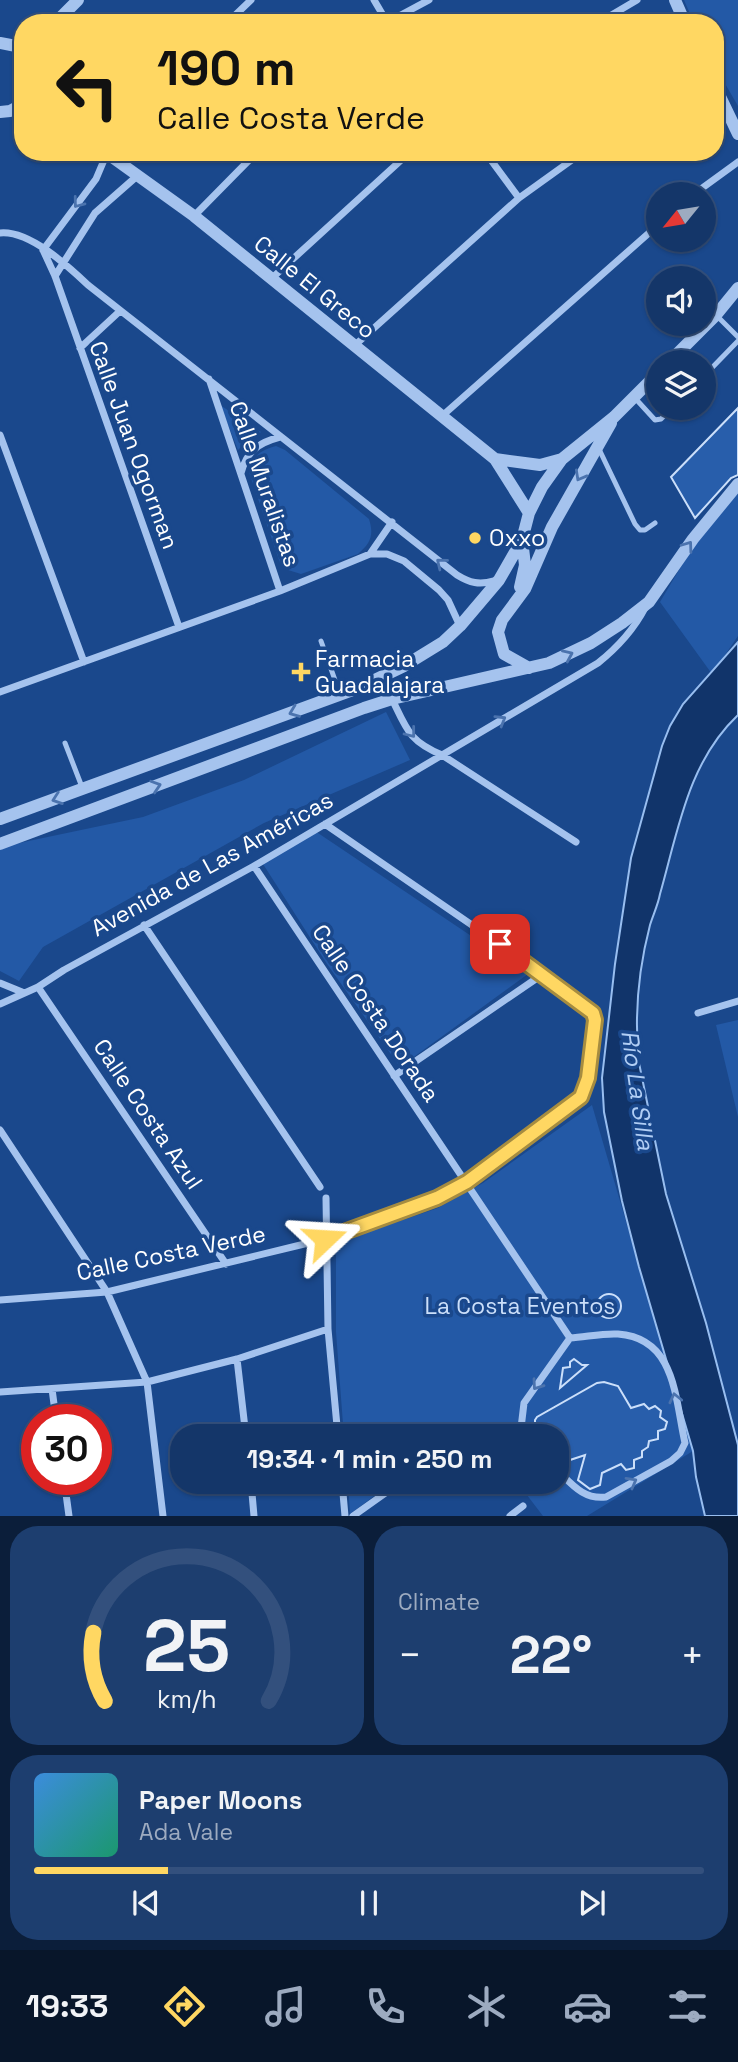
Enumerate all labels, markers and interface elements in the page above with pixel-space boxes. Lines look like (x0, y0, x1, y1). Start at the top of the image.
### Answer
text: 190 m (157, 37, 295, 99)
icon: left (42, 42, 133, 133)
text: Calle Costa Verde (157, 98, 425, 138)
north arrow (646, 182, 716, 252)
map controls (646, 182, 716, 420)
one-way arrow (73, 195, 86, 208)
street label: Calle El Greco (248, 229, 382, 345)
button: sound (646, 266, 716, 336)
street label: Calle Juan Ogorman (82, 337, 186, 553)
button: layers (646, 350, 716, 420)
street label: Calle Muralistas (223, 397, 307, 571)
one-way arrow (575, 469, 588, 481)
place label: Oxxo (489, 523, 545, 553)
marker: Oxxo (467, 530, 483, 546)
one-way arrow (680, 541, 692, 554)
one-way arrow (437, 559, 450, 571)
place label: Farmacia Guadalajara (315, 644, 444, 700)
one-way arrow (561, 649, 574, 663)
marker: Farmacia Guadalajara (293, 664, 309, 680)
one-way arrow (288, 704, 300, 718)
one-way arrow (493, 715, 506, 728)
one-way arrow (403, 726, 415, 738)
one-way arrow (149, 779, 161, 794)
street label: Avenida de Las Américas (86, 785, 338, 943)
one-way arrow (52, 791, 64, 805)
pin (470, 914, 530, 974)
street label: Calle Costa Dorada (305, 918, 447, 1108)
icon: arrive (481, 925, 519, 963)
water label: Río La Silla (614, 1028, 662, 1152)
street label: Calle Costa Azul (87, 1033, 209, 1195)
position arrow (288, 1202, 362, 1276)
street label: Calle Costa Verde (74, 1218, 268, 1288)
park label: La Costa Eventos (425, 1291, 615, 1321)
one-way arrow (533, 1377, 545, 1390)
one-way arrow (668, 1392, 683, 1404)
speed limit sign: 30 (21, 1404, 112, 1495)
text: 19:34 · 1 min · 250 m (247, 1442, 492, 1476)
one-way arrow (625, 1477, 638, 1490)
text: Climate (398, 1587, 480, 1617)
text: 25 (144, 1600, 230, 1693)
text: 22° (510, 1622, 592, 1688)
text: − (398, 1631, 422, 1679)
text: + (680, 1631, 704, 1679)
text: km/h (157, 1683, 217, 1715)
text: Paper Moons (139, 1783, 302, 1817)
text: Ada Vale (139, 1817, 233, 1847)
icon: previous (127, 1884, 165, 1922)
icon: pause (350, 1884, 388, 1922)
icon: next (573, 1884, 611, 1922)
icon: directions (160, 1982, 209, 2031)
icon: music (261, 1982, 310, 2031)
icon: phone (361, 1982, 410, 2031)
icon: climate (462, 1982, 511, 2031)
icon: car (563, 1982, 612, 2031)
icon: filters (663, 1982, 712, 2031)
text: 19:33 (26, 1986, 109, 2026)

